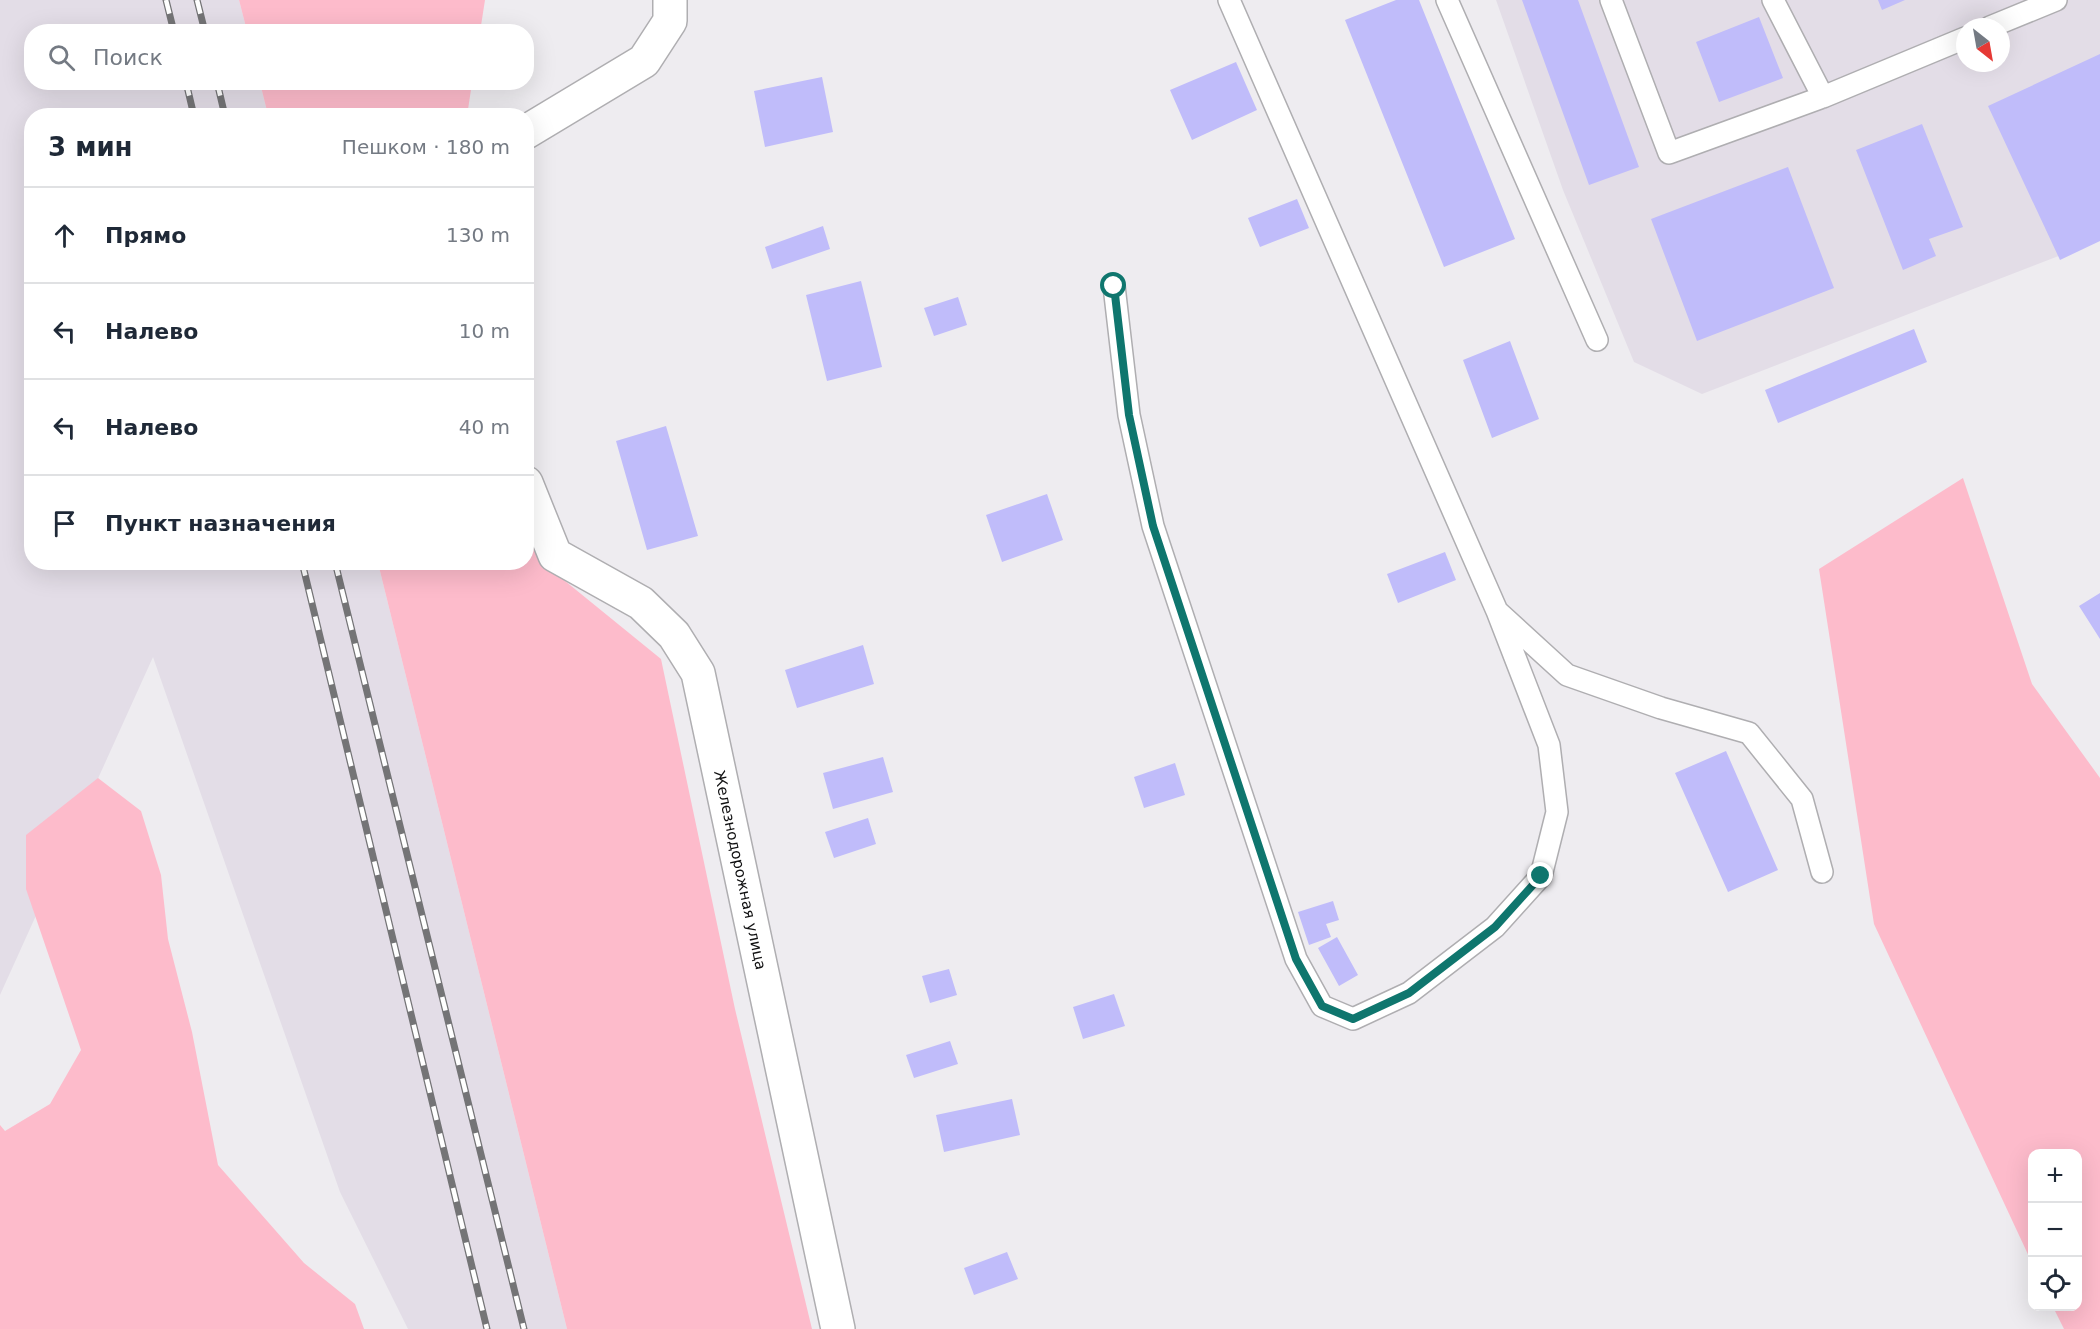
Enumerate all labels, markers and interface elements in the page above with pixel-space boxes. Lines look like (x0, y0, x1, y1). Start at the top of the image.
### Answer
north arrow (1956, 18, 2010, 72)
search box (24, 24, 534, 90)
icon: search (45, 41, 78, 74)
text: Поиск (93, 45, 163, 70)
text: 3 мин (48, 132, 133, 162)
text: Пешком · 180 m (342, 135, 510, 159)
icon: ahead (48, 219, 81, 252)
text: Прямо (105, 223, 186, 248)
text: 130 m (446, 223, 510, 247)
route start (1100, 272, 1126, 298)
icon: left (48, 315, 81, 348)
text: Налево (105, 319, 198, 344)
text: 10 m (459, 319, 510, 343)
icon: left (48, 411, 81, 444)
text: Налево (105, 415, 198, 440)
text: 40 m (459, 415, 510, 439)
icon: arrive (48, 507, 81, 540)
text: Пункт назначения (105, 511, 336, 536)
street label: Железнодорожная улица (710, 769, 770, 971)
route end (1527, 862, 1553, 888)
map controls (2028, 1149, 2082, 1311)
button: + (2028, 1149, 2082, 1203)
button: − (2028, 1203, 2082, 1257)
button: locate (2028, 1257, 2082, 1311)

